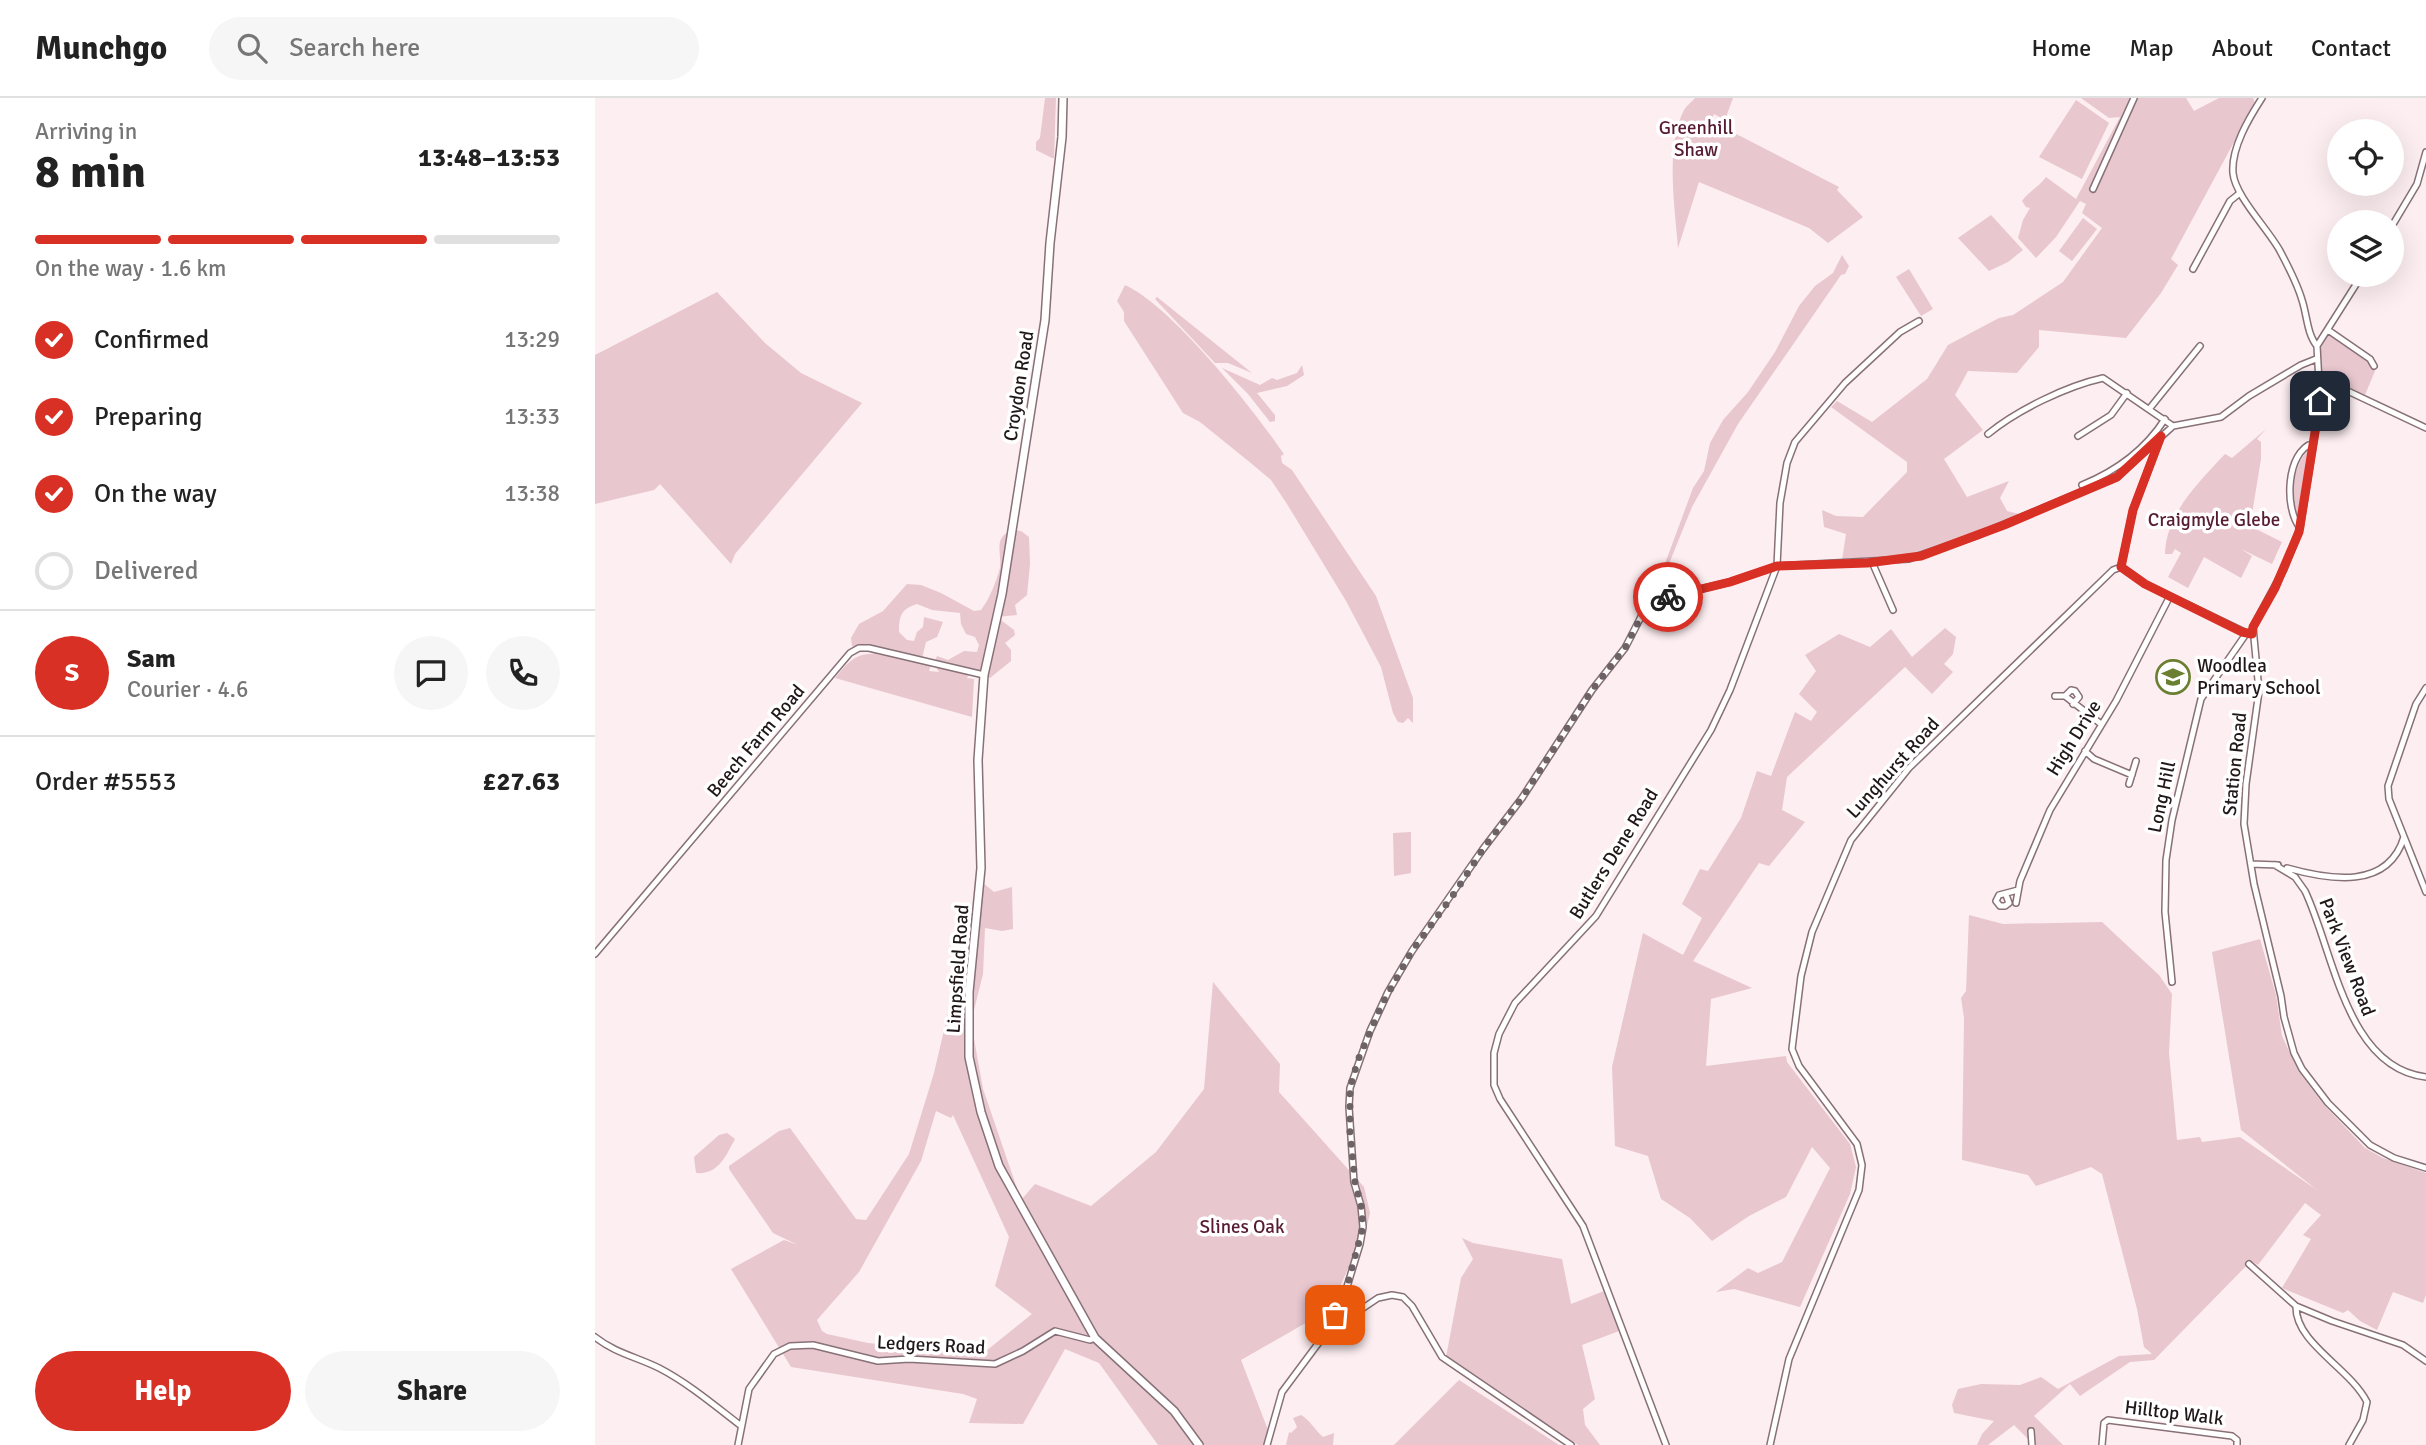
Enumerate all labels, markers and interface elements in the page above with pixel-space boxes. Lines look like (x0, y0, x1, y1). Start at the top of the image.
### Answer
search box (209, 17, 699, 80)
text: Munchgo (35, 28, 167, 69)
icon: search (233, 29, 271, 67)
text: Search here (289, 32, 420, 64)
text: Home (2031, 33, 2091, 63)
text: Map (2129, 33, 2174, 63)
text: About (2212, 33, 2273, 63)
text: Contact (2311, 33, 2391, 63)
park label: Greenhill Shaw (1659, 116, 1733, 162)
text: Arriving in (35, 117, 137, 146)
map controls (2327, 119, 2404, 287)
button: locate (2327, 119, 2404, 196)
text: 13:48–13:53 (418, 142, 560, 174)
text: 8 min (35, 144, 146, 200)
button: layers (2327, 210, 2404, 287)
text: On the way · 1.6 km (35, 254, 226, 283)
icon: check (35, 321, 73, 359)
text: Confirmed (94, 324, 209, 356)
text: 13:29 (504, 325, 560, 354)
street label: Croydon Road (998, 329, 1040, 443)
pin (2290, 371, 2350, 431)
icon: home (2301, 382, 2339, 420)
icon: check (35, 398, 73, 436)
text: Preparing (94, 401, 202, 433)
text: 13:33 (504, 402, 560, 431)
icon: check (35, 475, 73, 513)
text: On the way (94, 478, 217, 510)
text: 13:38 (504, 479, 560, 508)
park label: Craigmyle Glebe (2148, 508, 2280, 532)
text: Delivered (94, 555, 199, 587)
courier (1633, 562, 1703, 632)
icon: bike (1649, 578, 1687, 616)
button: chat (394, 636, 468, 710)
button: phone (486, 636, 560, 710)
text: Sam (127, 643, 176, 675)
place label: Woodlea Primary School (2197, 654, 2320, 700)
text: S (65, 657, 79, 689)
school or university icon: Woodlea Primary School (2154, 658, 2192, 696)
text: Courier · 4.6 (127, 675, 248, 704)
street label: Beech Farm Road (702, 680, 810, 802)
street label: High Drive (2041, 696, 2107, 780)
street label: Station Road (2218, 711, 2252, 817)
street label: Lunghurst Road (1841, 712, 1945, 824)
street label: Long Hill (2143, 759, 2181, 835)
text: Order #5553 (35, 766, 176, 798)
text: £27.63 (482, 766, 560, 798)
street label: Butlers Dene Road (1564, 784, 1664, 924)
street label: Park View Road (2313, 895, 2381, 1019)
street label: Limpsfield Road (942, 904, 974, 1034)
park label: Slines Oak (1200, 1215, 1285, 1239)
pin (1305, 1285, 1365, 1345)
icon: bag (1316, 1296, 1354, 1334)
street label: Ledgers Road (876, 1330, 986, 1360)
button: Help (35, 1351, 291, 1431)
button: Share (305, 1351, 560, 1431)
street label: Hilltop Walk (2123, 1395, 2225, 1431)

